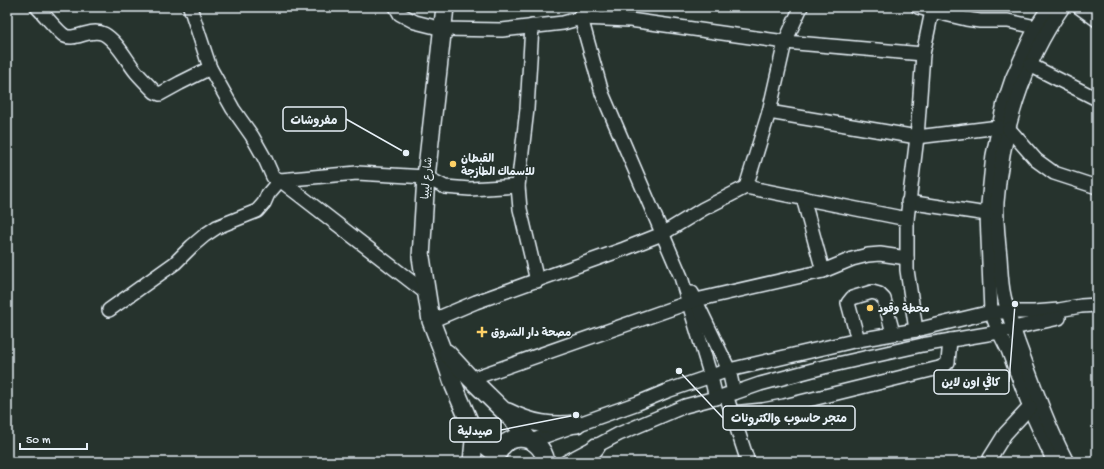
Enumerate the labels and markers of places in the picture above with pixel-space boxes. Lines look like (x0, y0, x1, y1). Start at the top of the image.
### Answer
callout: مفروشات (283, 107, 346, 131)
place label: القبطان للاسماك الطازجة (461, 153, 535, 179)
marker: القبطان للاسماك الطازجة (448, 159, 458, 169)
place label: محطة وقود (878, 302, 930, 316)
marker: محطة وقود (865, 303, 875, 313)
marker: مصحة دار الشروق (476, 326, 488, 338)
place label: مصحة دار الشروق (491, 327, 571, 340)
callout: كافي اون لاين (934, 370, 1009, 394)
callout: متجر حاسوب والكترونات (723, 406, 855, 430)
callout: صيدلية (450, 418, 501, 442)

